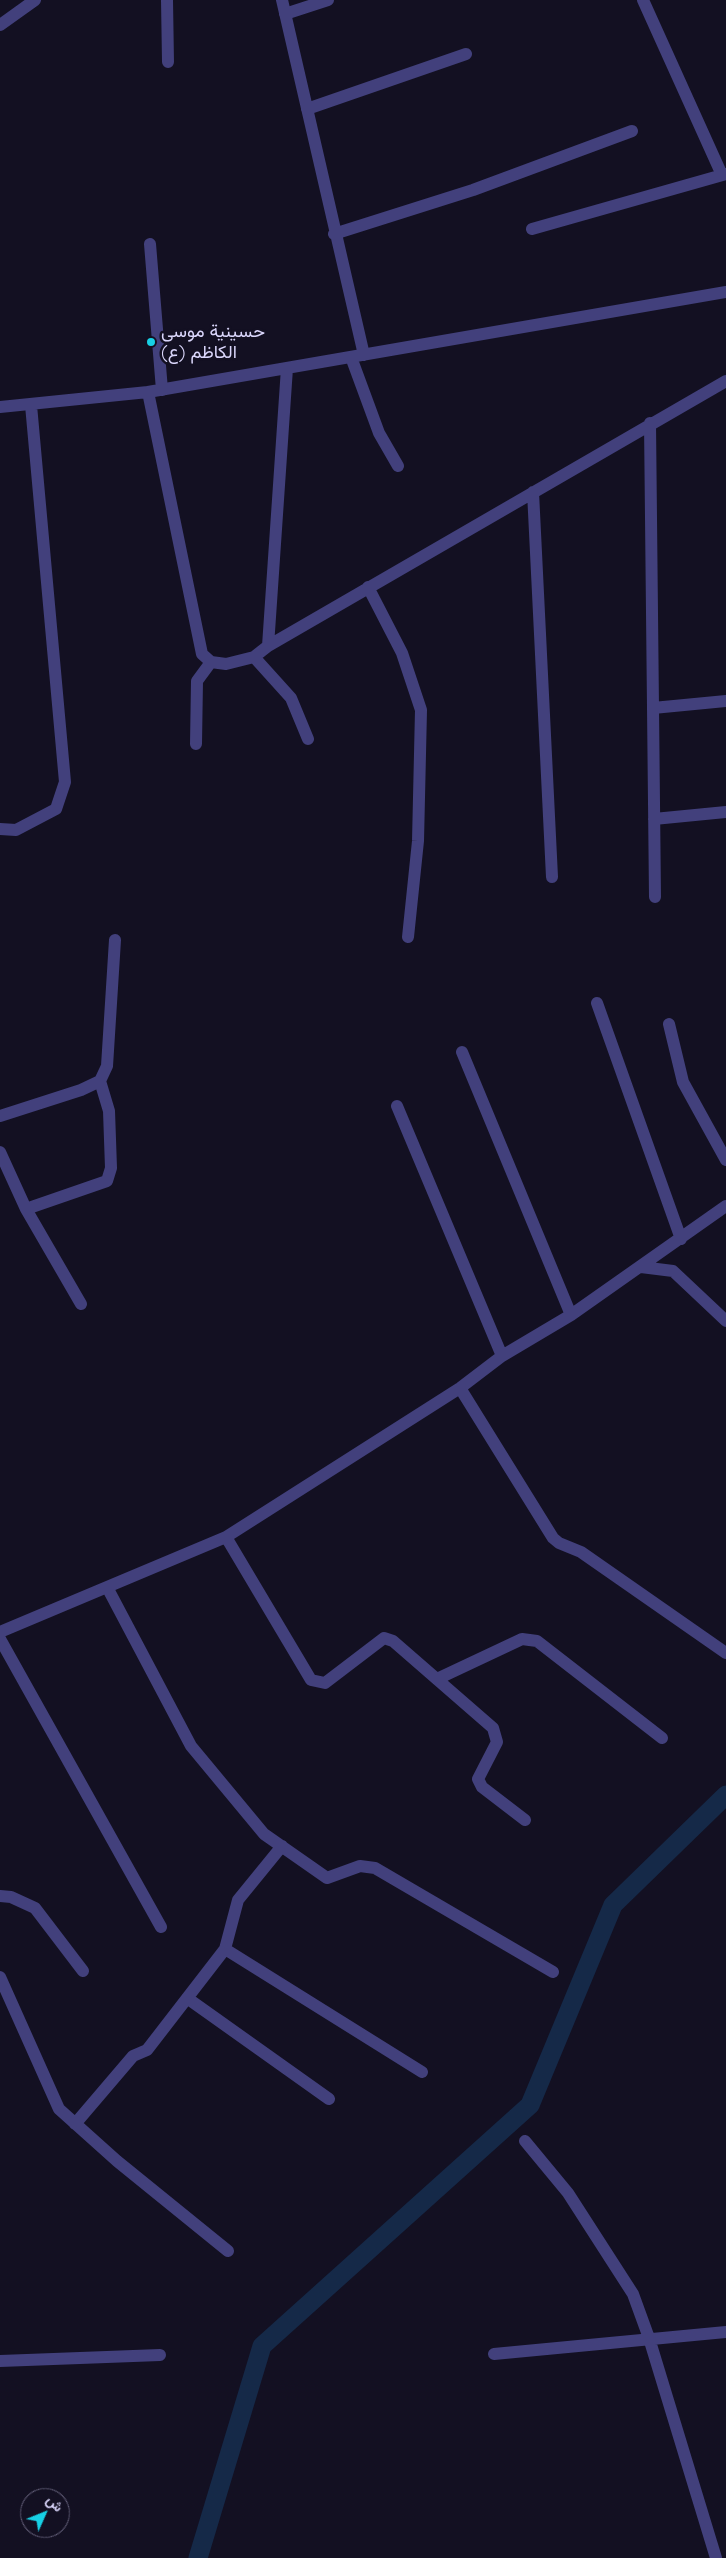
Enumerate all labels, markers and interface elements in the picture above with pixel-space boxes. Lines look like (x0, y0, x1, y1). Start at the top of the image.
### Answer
place label: حسينية موسى الكاظم (ع) (161, 321, 265, 364)
marker: حسينية موسى الكاظم (ع) (145, 336, 157, 348)
north arrow (20, 2488, 70, 2538)
text: ش (43, 2491, 67, 2516)

